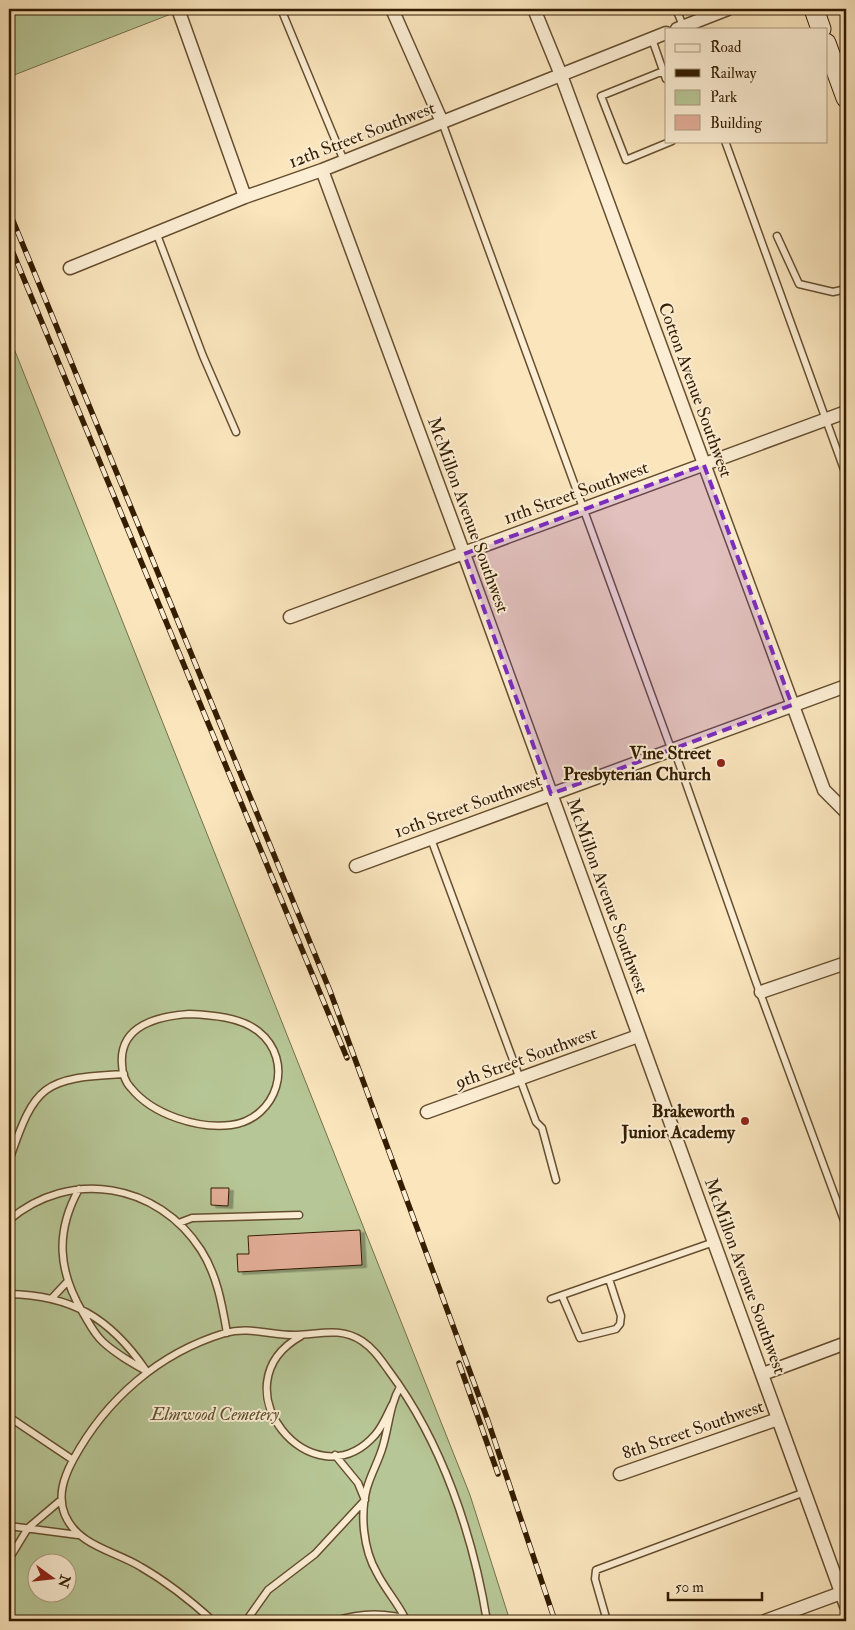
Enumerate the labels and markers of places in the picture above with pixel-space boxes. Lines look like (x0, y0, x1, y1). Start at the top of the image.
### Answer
place label: Vine Street Presbyterian Church (563, 742, 712, 786)
marker: Vine Street Presbyterian Church (715, 757, 727, 769)
place label: Brakeworth Junior Academy (621, 1100, 736, 1144)
marker: Brakeworth Junior Academy (739, 1115, 751, 1127)

